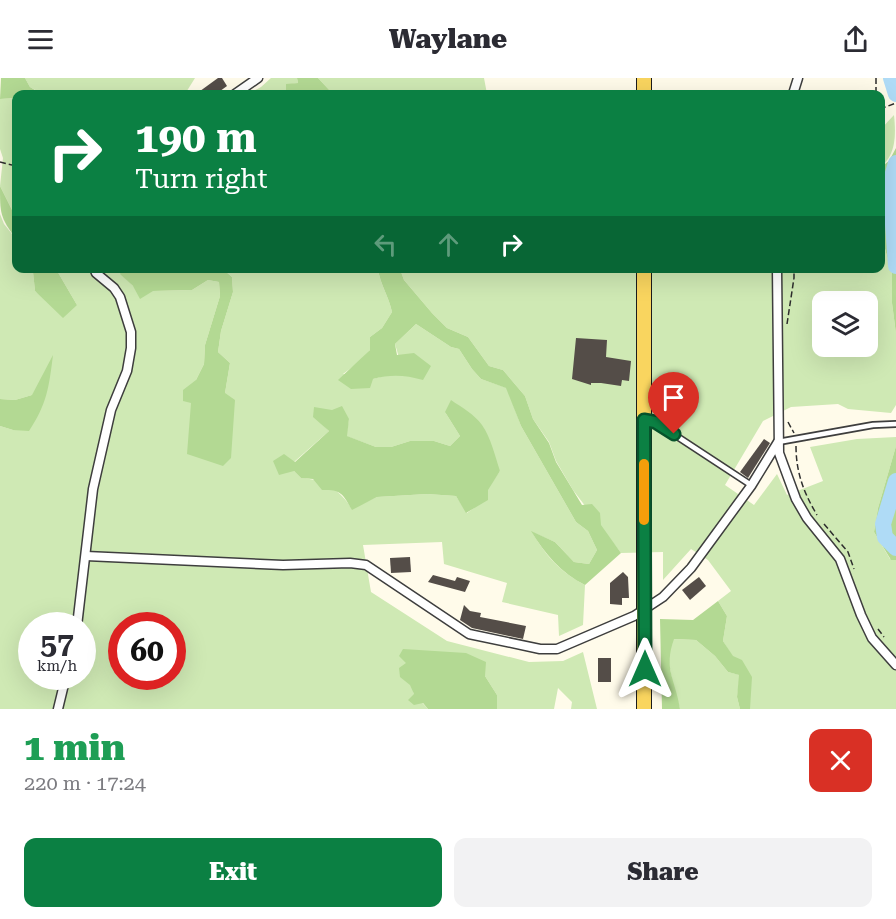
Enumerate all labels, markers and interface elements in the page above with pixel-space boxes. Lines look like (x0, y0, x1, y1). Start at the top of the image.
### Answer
icon: menu (24, 23, 57, 56)
text: Waylane (389, 23, 507, 55)
icon: share (839, 23, 872, 56)
text: 190 m (135, 113, 257, 162)
icon: right (36, 114, 114, 192)
text: Turn right (135, 163, 268, 195)
icon: left (369, 228, 402, 261)
icon: ahead (432, 228, 465, 261)
icon: right (495, 228, 528, 261)
map controls (812, 291, 878, 357)
button: layers (812, 291, 878, 357)
pin (648, 372, 699, 434)
icon: arrive (657, 381, 690, 414)
speed limit sign: 60 (108, 612, 186, 690)
text: 57 (40, 626, 74, 661)
position arrow (613, 637, 677, 701)
text: km/h (37, 657, 77, 675)
text: 1 min (24, 727, 125, 769)
button: close (809, 729, 872, 792)
text: 220 m · 17:24 (24, 771, 146, 795)
button: Exit (24, 838, 442, 907)
button: Share (454, 838, 872, 907)

